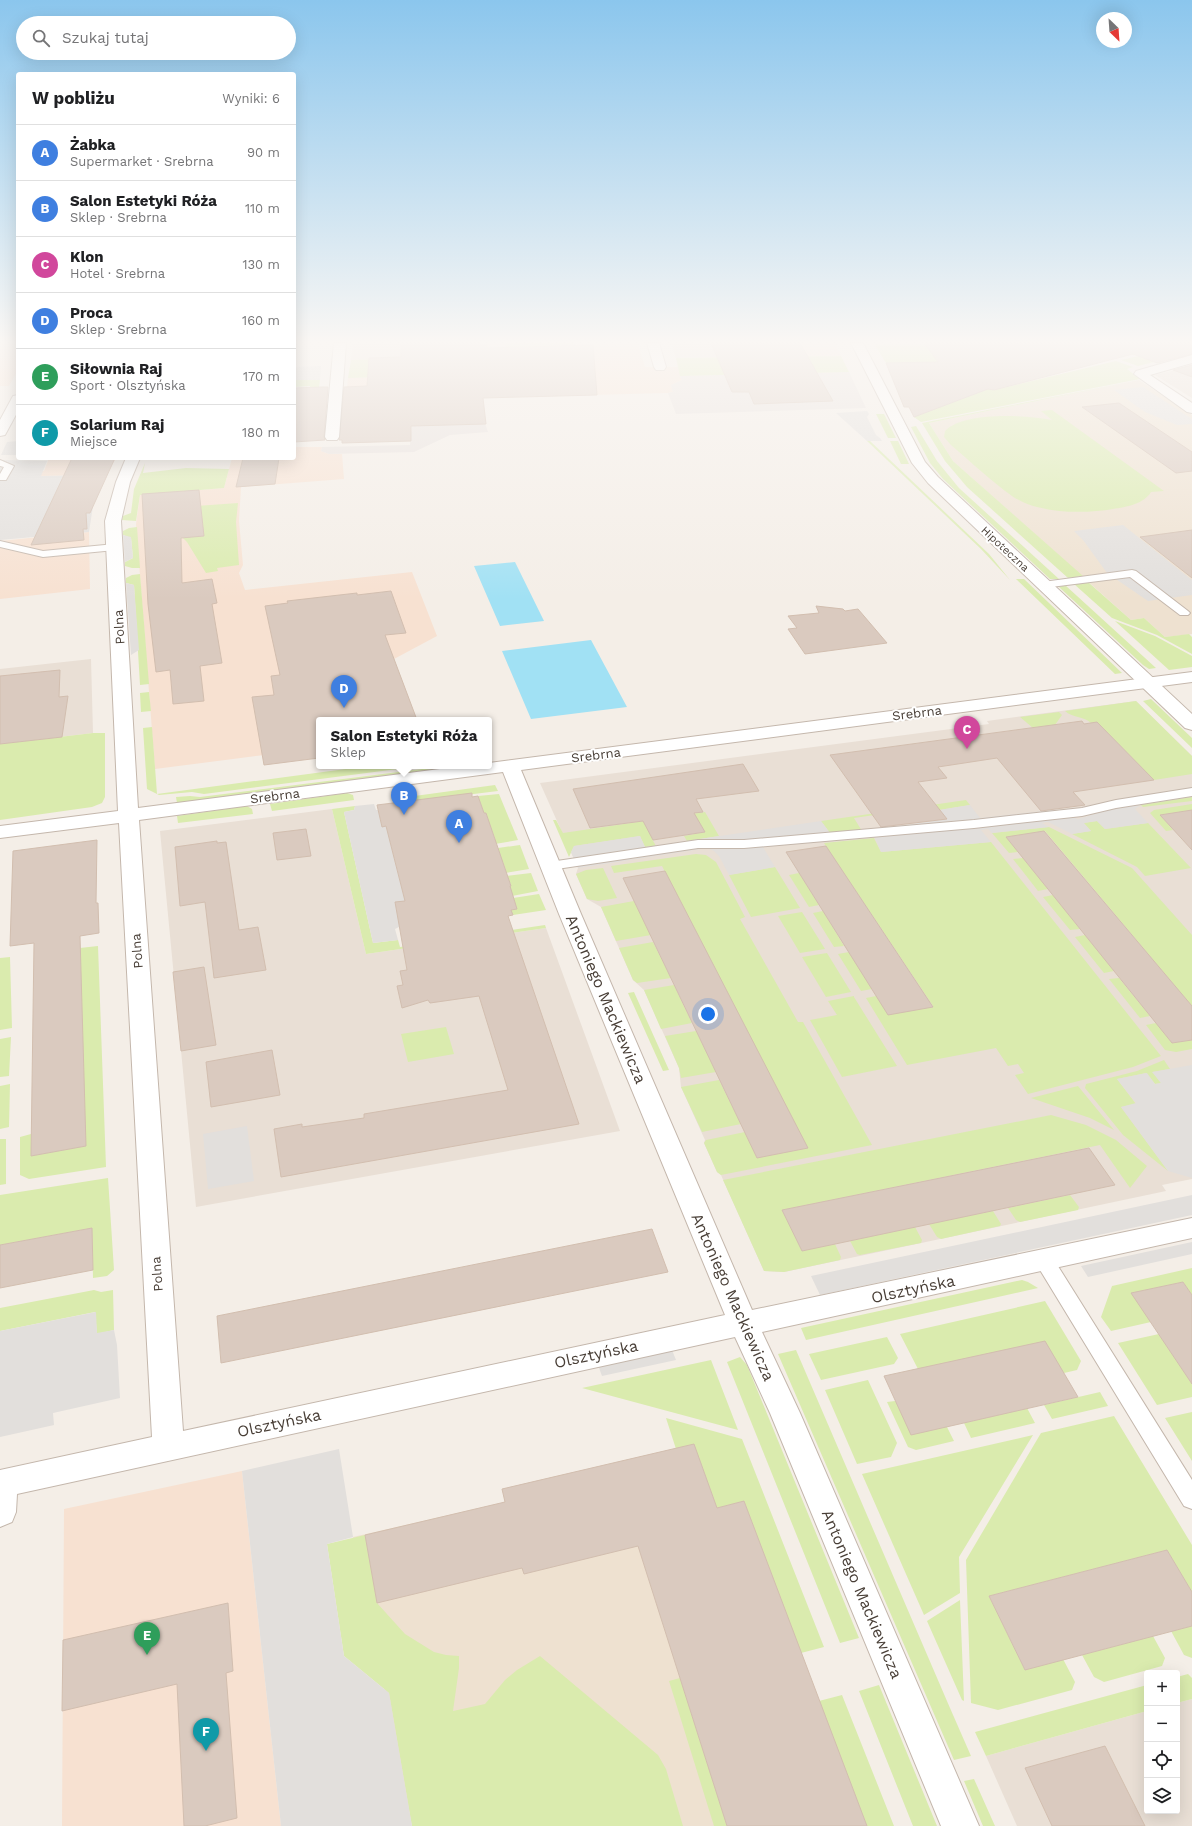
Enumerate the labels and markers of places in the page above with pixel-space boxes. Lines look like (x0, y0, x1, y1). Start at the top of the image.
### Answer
pin: D (331, 675, 357, 708)
pin: C (954, 716, 980, 749)
pin: B (391, 782, 417, 815)
pin: A (446, 810, 472, 843)
pin: E (134, 1622, 160, 1655)
pin: F (193, 1718, 219, 1751)

